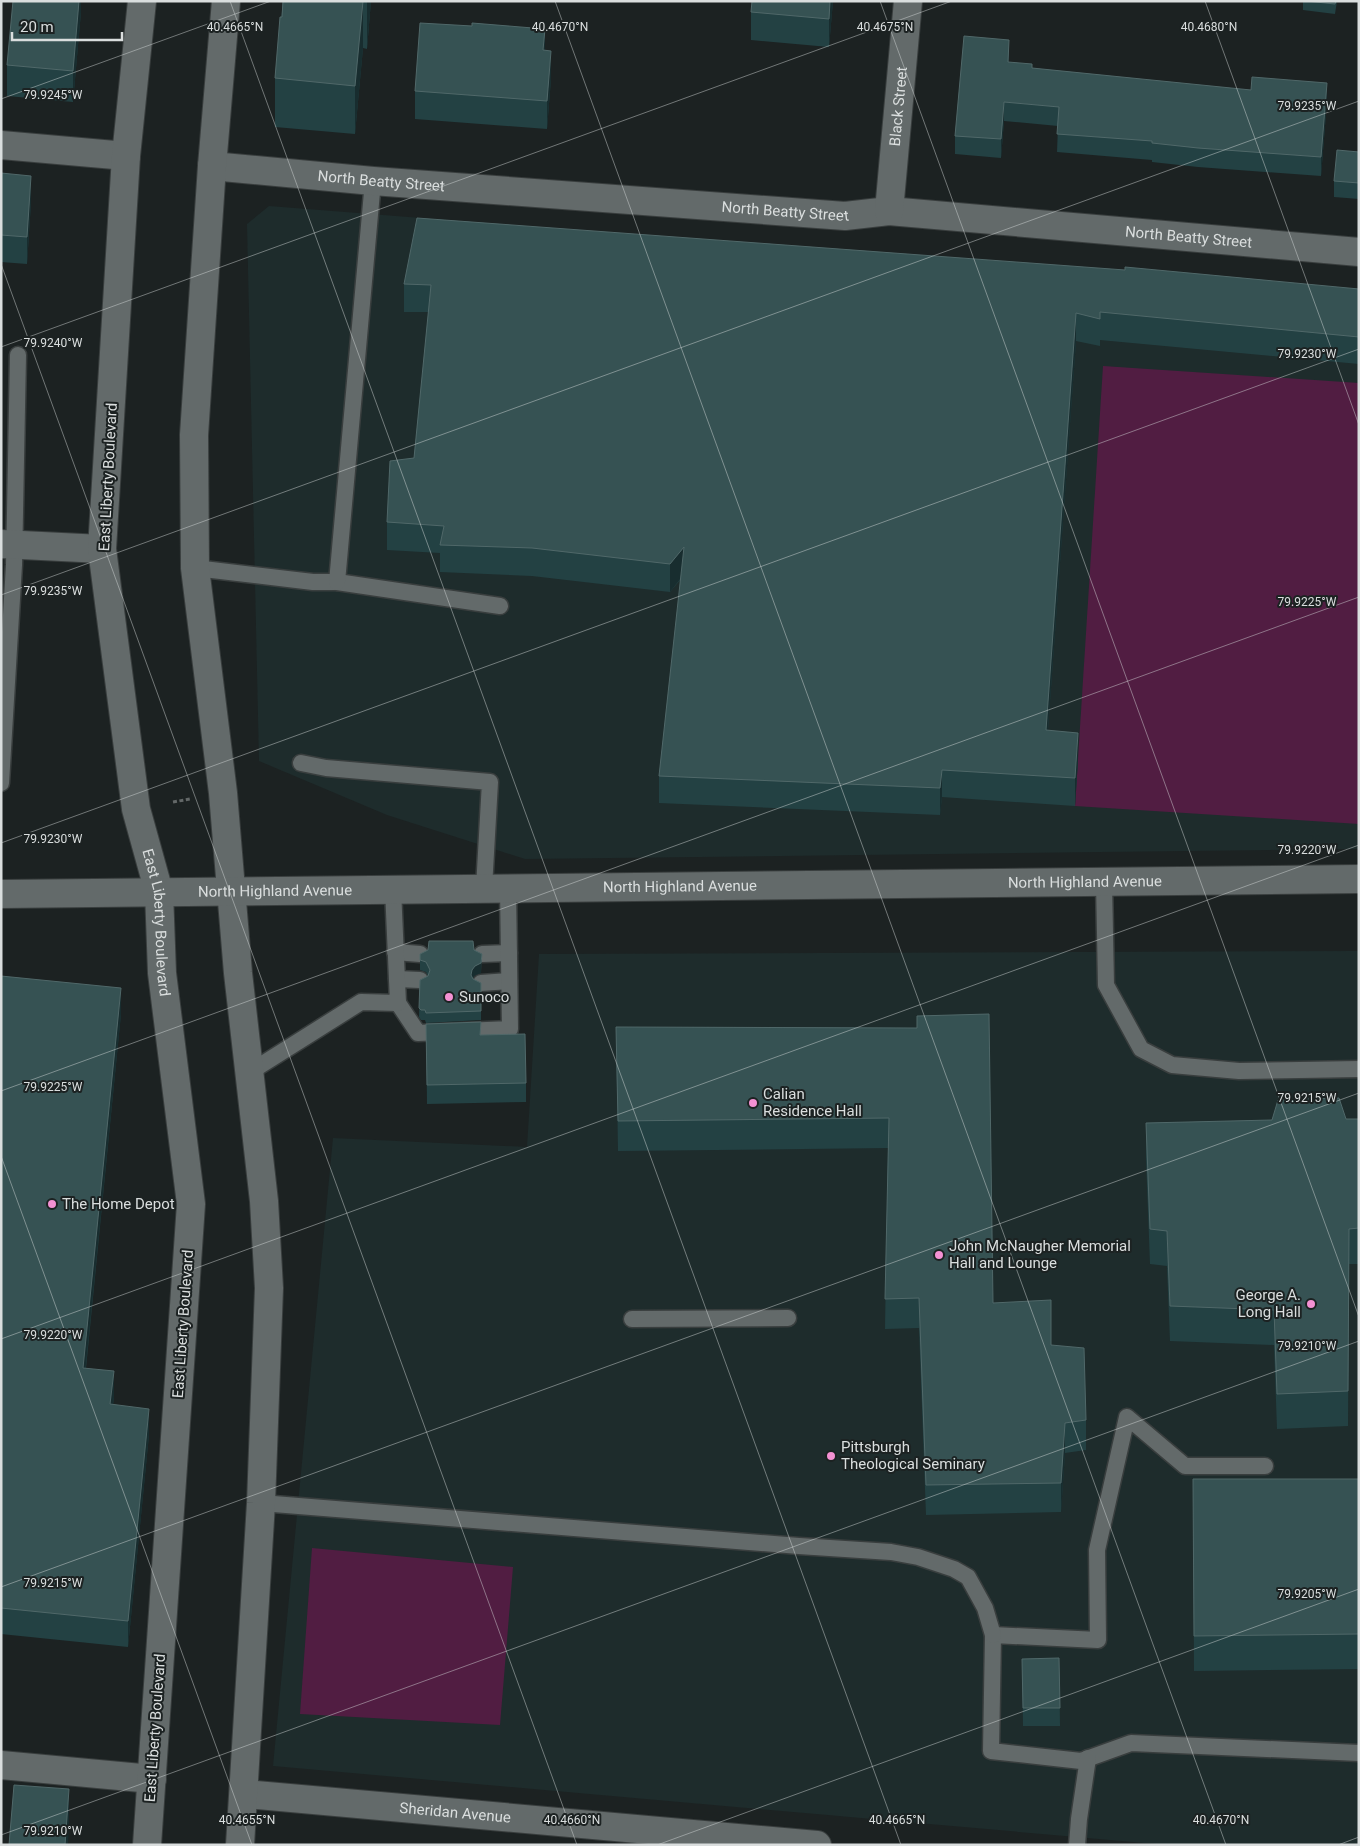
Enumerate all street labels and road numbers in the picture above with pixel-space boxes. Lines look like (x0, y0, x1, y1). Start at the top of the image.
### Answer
street label: Black Street (886, 66, 911, 147)
street label: North Beatty Street (317, 167, 446, 195)
street label: North Beatty Street (721, 198, 850, 225)
street label: North Beatty Street (1124, 223, 1253, 252)
street label: East Liberty Boulevard (95, 402, 121, 552)
street label: East Liberty Boulevard (138, 847, 174, 997)
street label: North Highland Avenue (1008, 872, 1162, 892)
street label: North Highland Avenue (603, 877, 757, 896)
street label: North Highland Avenue (198, 881, 352, 901)
street label: East Liberty Boulevard (169, 1249, 197, 1399)
street label: East Liberty Boulevard (141, 1653, 169, 1803)
street label: Sheridan Avenue (399, 1799, 512, 1827)

